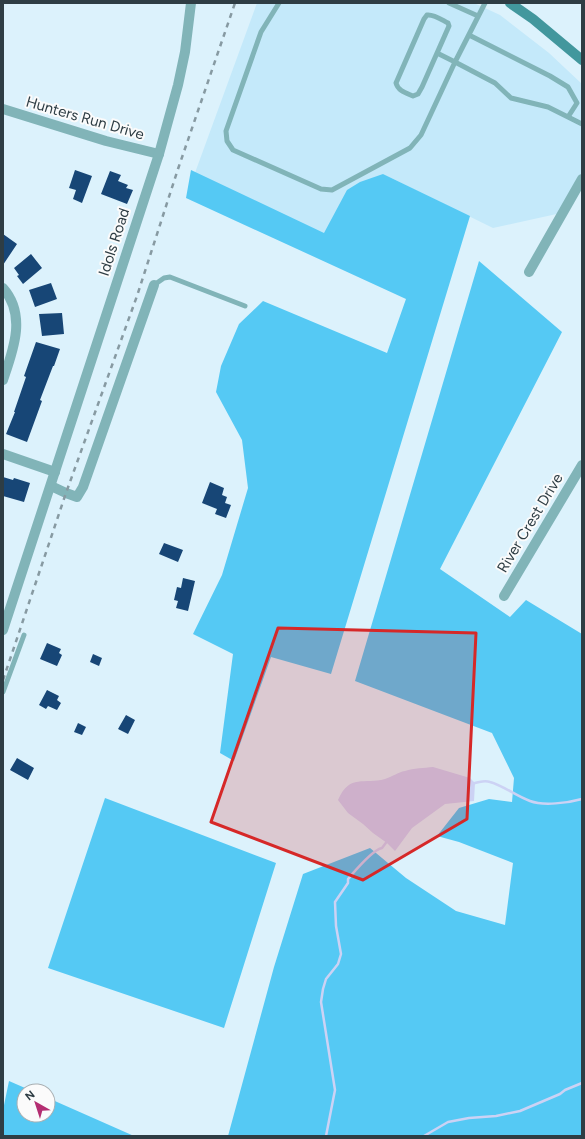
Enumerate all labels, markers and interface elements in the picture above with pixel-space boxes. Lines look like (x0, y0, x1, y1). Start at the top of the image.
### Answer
street label: Hunters Run Drive (24, 93, 146, 143)
street label: Idols Road (95, 206, 133, 278)
street label: River Crest Drive (493, 470, 567, 576)
north arrow (16, 1083, 56, 1123)
text: N (23, 1088, 37, 1103)

